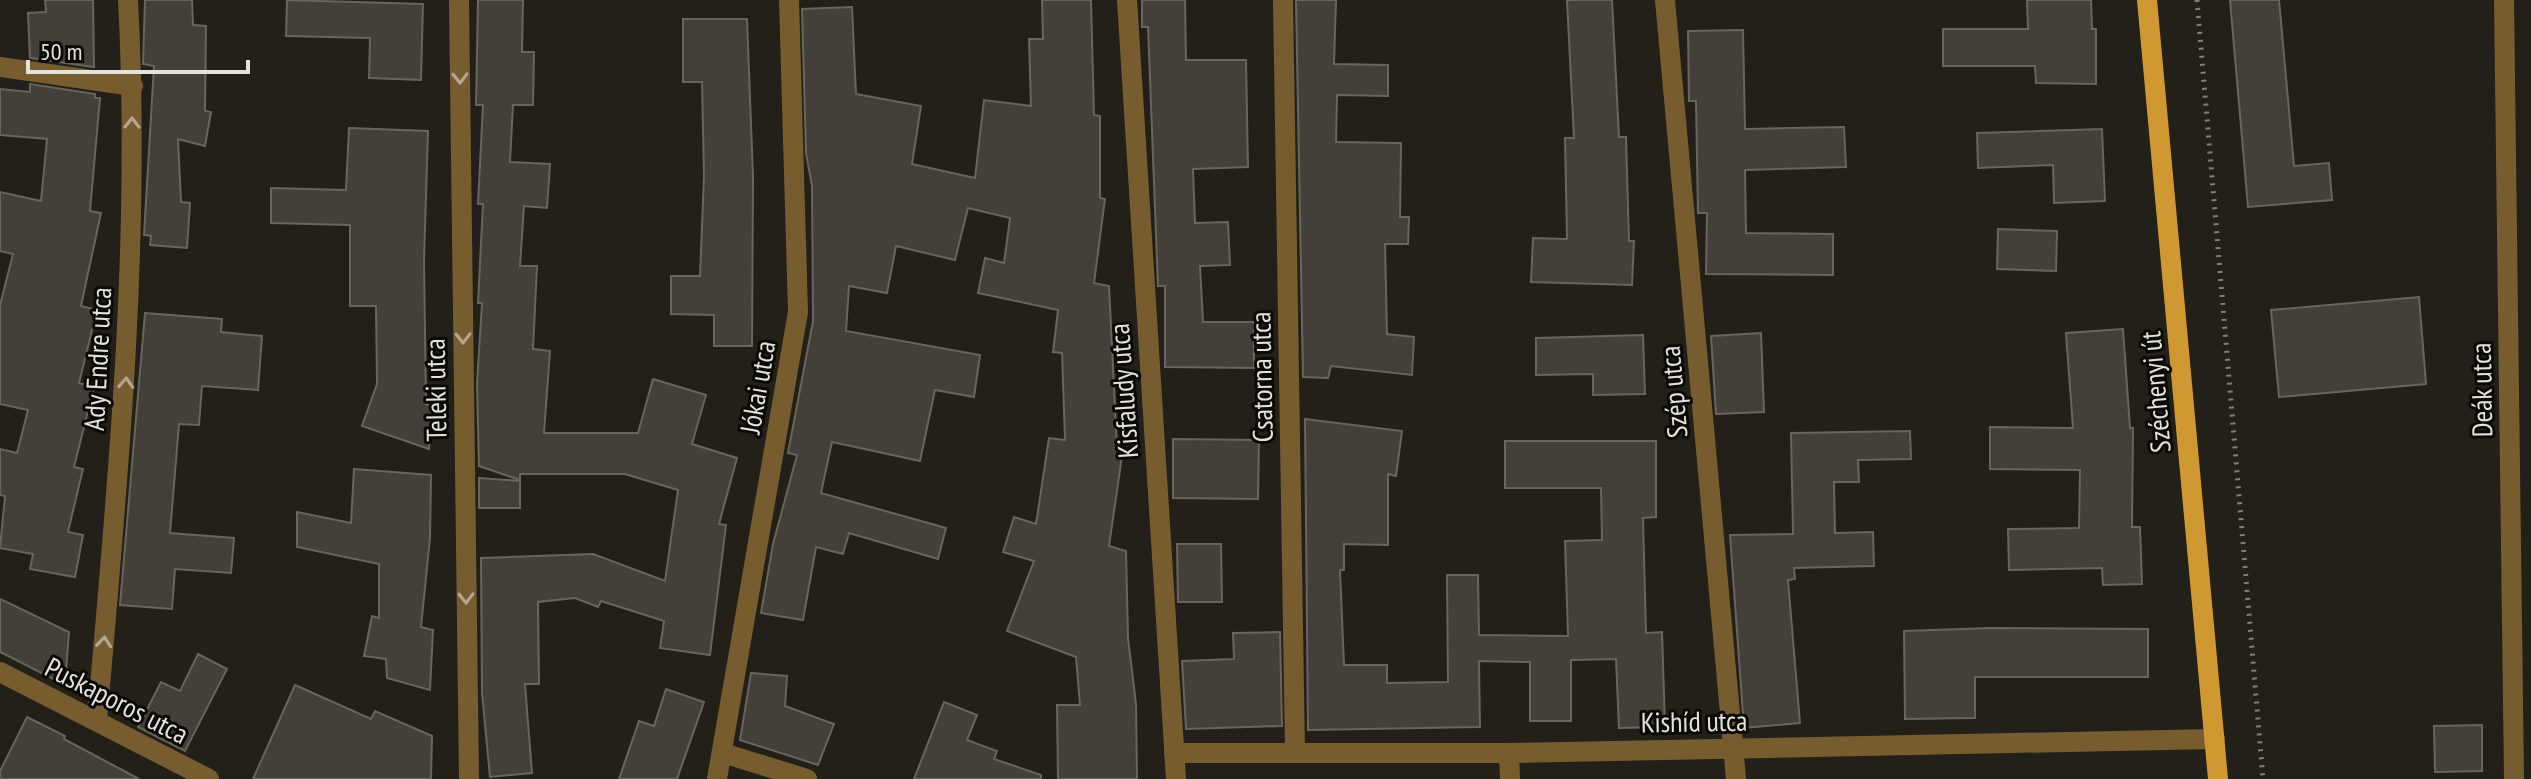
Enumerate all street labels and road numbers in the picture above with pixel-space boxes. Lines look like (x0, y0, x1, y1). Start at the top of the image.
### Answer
street label: Ady Endre utca (75, 286, 119, 432)
street label: Csatorna utca (1241, 311, 1281, 443)
street label: Kisfaludy utca (1100, 322, 1146, 460)
street label: Széchenyi út (2131, 330, 2179, 454)
street label: Teleki utca (416, 338, 454, 442)
street label: Jókai utca (730, 338, 783, 437)
street label: Deák utca (2462, 342, 2500, 438)
street label: Szép utca (1651, 344, 1695, 440)
street label: Puskaporos utca (39, 648, 195, 752)
street label: Kishíd utca (1640, 702, 1748, 740)

